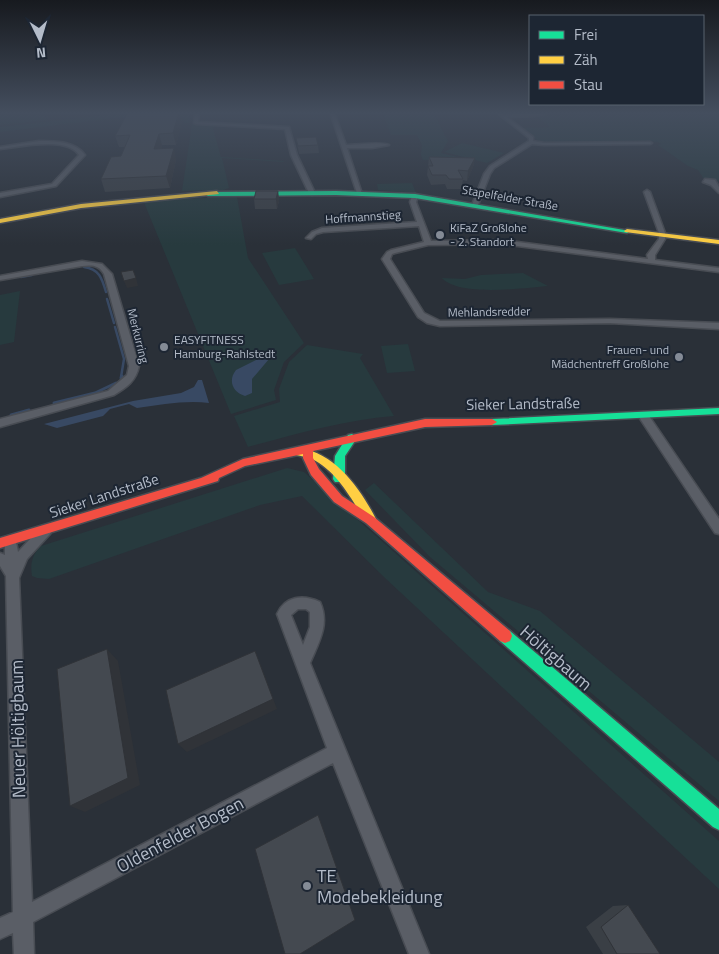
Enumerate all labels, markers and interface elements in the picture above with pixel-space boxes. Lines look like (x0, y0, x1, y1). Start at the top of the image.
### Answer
north arrow (15, 15, 65, 65)
legend (529, 15, 704, 105)
text: Frei (574, 23, 597, 46)
text: N (35, 43, 47, 64)
text: Zäh (574, 48, 598, 71)
text: Stau (574, 73, 603, 96)
street label: Stapelfelder Straße (460, 180, 560, 215)
street label: Hoffmannstieg (324, 204, 401, 229)
place label: KiFaZ Großlohe - 2. Standort (450, 218, 527, 251)
marker: KiFaZ Großlohe - 2. Standort (434, 229, 446, 241)
street label: Mehlandsredder (447, 301, 530, 322)
street label: Merkurring (123, 306, 154, 365)
place label: EASYFITNESS Hamburg-Rahlstedt (174, 330, 276, 363)
place label: Frauen- und Mädchentreff Großlohe (551, 340, 669, 373)
marker: EASYFITNESS Hamburg-Rahlstedt (158, 341, 170, 353)
marker: Frauen- und Mädchentreff Großlohe (673, 351, 685, 363)
street label: Sieker Landstraße (466, 391, 580, 416)
street label: Sieker Landstraße (46, 467, 162, 524)
street label: Höltigbaum (514, 618, 599, 697)
street label: Neuer Höltigbaum (3, 660, 32, 798)
street label: Oldenfelder Bogen (111, 790, 248, 880)
place label: TE Modebekleidung (317, 862, 443, 910)
marker: TE Modebekleidung (301, 880, 313, 892)

